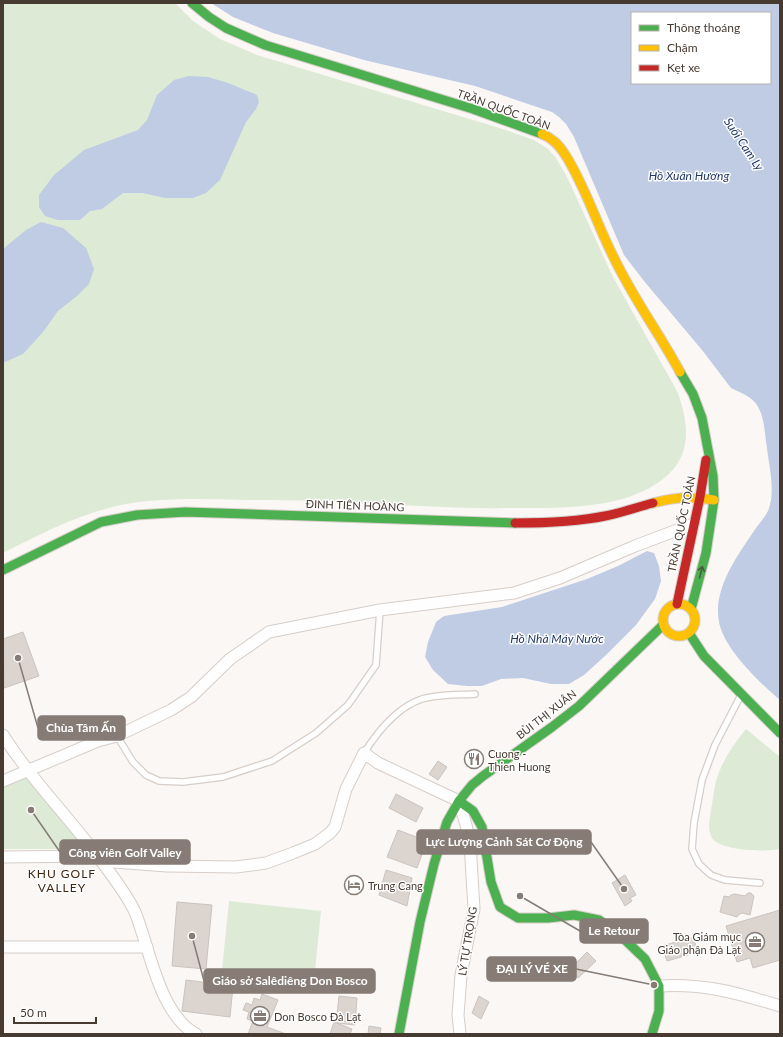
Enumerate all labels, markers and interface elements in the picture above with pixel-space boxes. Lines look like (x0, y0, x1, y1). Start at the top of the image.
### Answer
legend (631, 12, 771, 84)
text: Thông thoáng (667, 20, 740, 35)
text: Chậm (667, 40, 698, 55)
text: Kẹt xe (667, 60, 700, 75)
street label: TRẦN QUỐC TOẢN (456, 85, 553, 132)
water label: Suối Cam Ly (721, 115, 767, 173)
water label: Hồ Xuân Hương (649, 168, 729, 183)
street label: TRẦN QUỐC TOẢN (663, 474, 698, 573)
street label: ĐINH TIÊN HOÀNG (305, 497, 405, 513)
one-way arrow (698, 565, 705, 578)
water label: Hồ Nhà Máy Nước (510, 631, 604, 646)
street label: BÙI THỊ XUÂN (513, 687, 579, 741)
callout: Chùa Tâm Ấn (38, 716, 125, 740)
text: Chùa Tâm Ấn (46, 720, 116, 735)
place label: Cuong - Thien Huong (488, 747, 551, 773)
restaurant icon: Cuong - Thien Huong (463, 748, 485, 770)
callout: Lực Lượng Cảnh Sát Cơ Động (417, 830, 591, 854)
text: Lực Lượng Cảnh Sát Cơ Động (425, 834, 583, 849)
callout: Công viên Golf Valley (60, 840, 190, 864)
text: Công viên Golf Valley (68, 845, 182, 860)
district label: KHU GOLF VALLEY (28, 866, 96, 895)
hotel icon: Trung Cang (343, 874, 365, 896)
place label: Trung Cang (368, 879, 423, 892)
street label: LÝ TỰ TRỌNG (455, 905, 479, 977)
callout: Le Retour (580, 919, 648, 943)
text: Le Retour (588, 923, 640, 938)
place label: Tòa Giám mục Giáo phận Đà Lạt (658, 930, 741, 956)
office icon: Tòa Giám mục Giáo phận Đà Lạt (744, 931, 766, 953)
callout: ĐẠI LÝ VÉ XE (487, 957, 576, 981)
text: ĐẠI LÝ VÉ XE (496, 961, 568, 976)
callout: Giáo sở Salêdiêng Don Bosco (204, 969, 375, 993)
text: Giáo sở Salêdiêng Don Bosco (212, 973, 368, 988)
scale bar (14, 999, 96, 1025)
text: 50 m (20, 1005, 47, 1020)
office icon: Don Bosco Đà Lạt (249, 1005, 271, 1027)
place label: Don Bosco Đà Lạt (274, 1010, 361, 1023)

